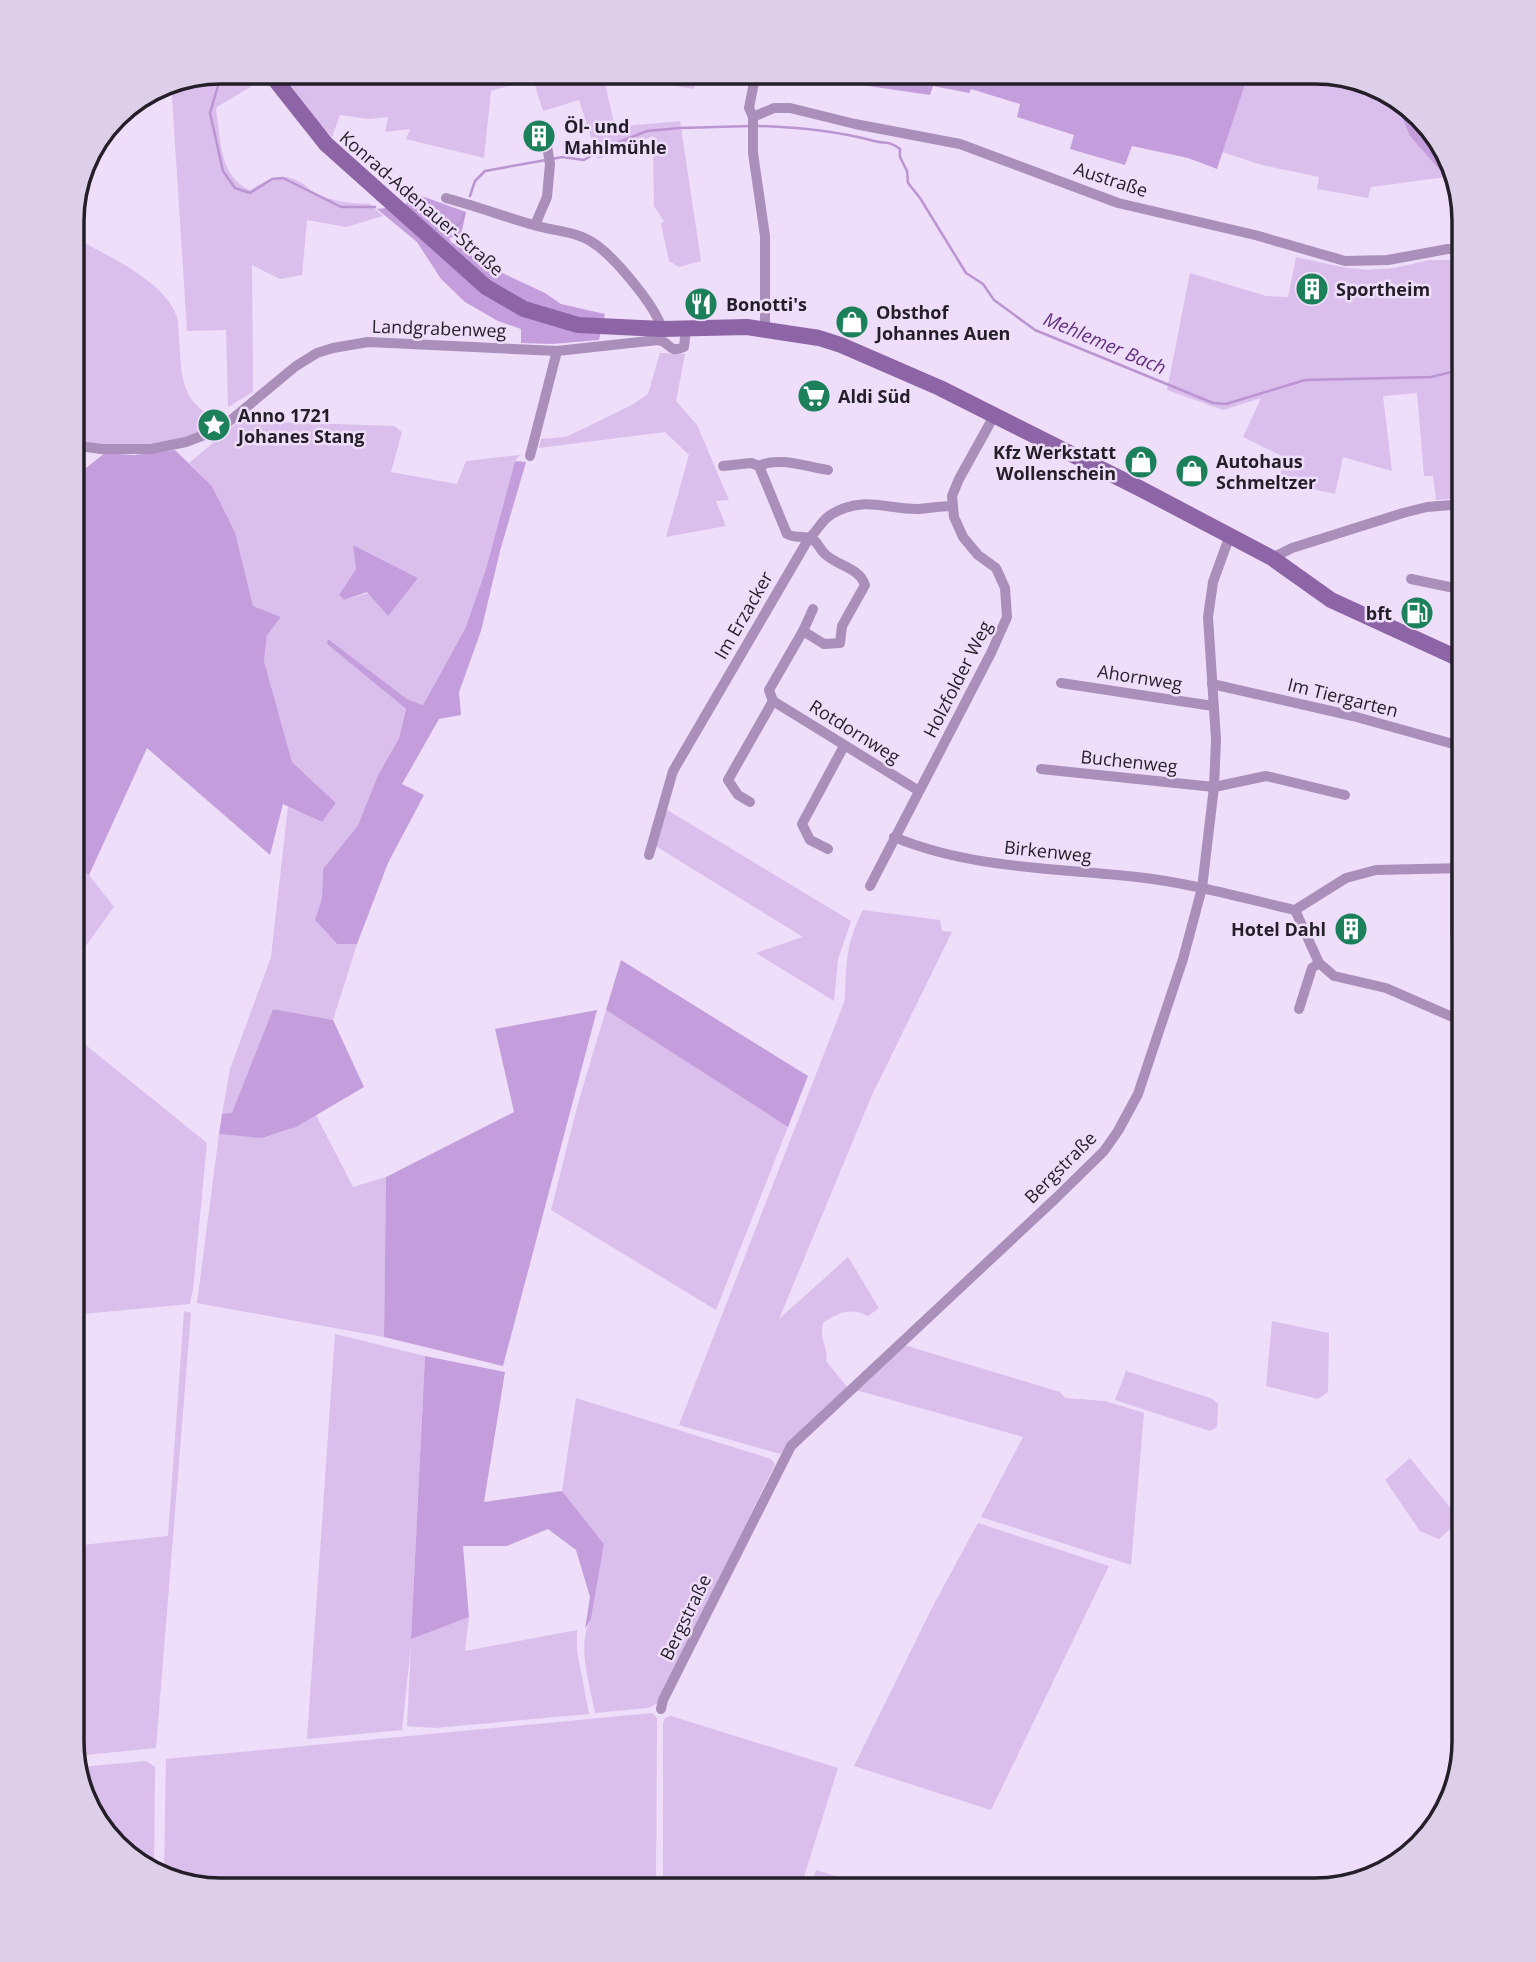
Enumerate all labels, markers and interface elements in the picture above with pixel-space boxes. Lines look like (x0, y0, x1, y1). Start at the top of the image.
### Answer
place label: Öl- und Mahlmühle (564, 114, 667, 159)
building icon: Öl- und Mahlmühle (520, 117, 558, 155)
street label: Konrad-Adenauer-Straße (335, 125, 509, 281)
street label: Austraße (1071, 156, 1151, 202)
building icon: Sportheim (1293, 270, 1331, 308)
place label: Sportheim (1336, 277, 1430, 301)
restaurant icon: Bonotti's (682, 285, 720, 323)
place label: Bonotti's (726, 292, 807, 316)
place label: Obsthof Johannes Auen (874, 300, 1010, 345)
shop icon: Obsthof Johannes Auen (833, 303, 871, 341)
water label: Mehlemer Bach (1040, 305, 1170, 381)
street label: Landgrabenweg (371, 314, 507, 342)
supermarket icon: Aldi Süd (795, 377, 833, 415)
place label: Aldi Süd (838, 384, 911, 408)
place label: Anno 1721 Johanes Stang (236, 403, 365, 448)
place icon: Anno 1721 Johanes Stang (195, 406, 233, 444)
place label: Kfz Werkstatt Wollenschein (993, 440, 1116, 485)
shop icon: Kfz Werkstatt Wollenschein (1122, 443, 1160, 481)
place label: Autohaus Schmeltzer (1216, 449, 1316, 494)
shop icon: Autohaus Schmeltzer (1173, 452, 1211, 490)
street label: Im Erzacker (708, 566, 778, 663)
fuel station icon: bft (1398, 594, 1436, 632)
place label: bft (1366, 601, 1392, 625)
street label: Holzfolder Weg (917, 616, 997, 742)
street label: Ahornweg (1096, 658, 1184, 696)
street label: Im Tiergarten (1285, 672, 1401, 722)
street label: Rotdornweg (805, 694, 905, 768)
street label: Buchenweg (1079, 744, 1179, 778)
street label: Birkenweg (1003, 834, 1093, 868)
building icon: Hotel Dahl (1332, 910, 1370, 948)
place label: Hotel Dahl (1231, 917, 1326, 941)
street label: Bergstraße (1019, 1126, 1101, 1208)
street label: Bergstraße (654, 1570, 716, 1664)

